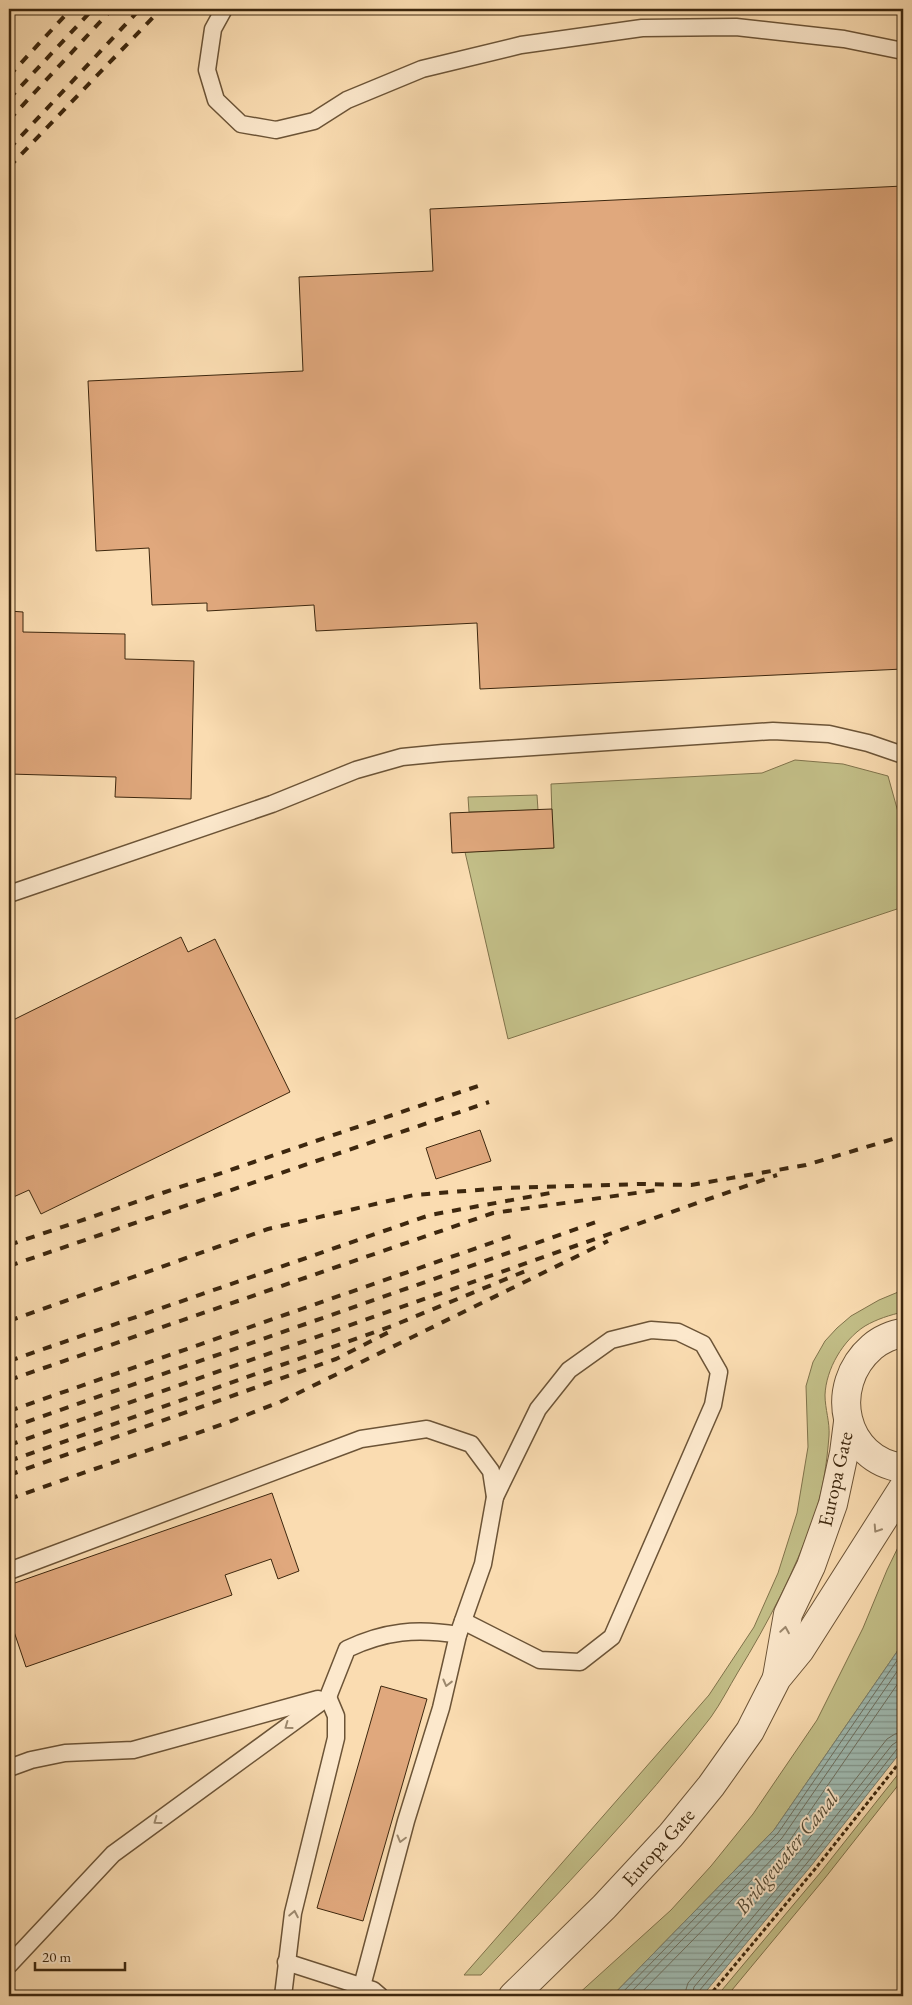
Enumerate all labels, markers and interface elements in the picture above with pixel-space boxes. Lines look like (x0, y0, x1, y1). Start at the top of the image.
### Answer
street label: Europa Gate (811, 1429, 859, 1529)
one-way arrow (873, 1524, 883, 1533)
one-way arrow (779, 1626, 790, 1634)
one-way arrow (442, 1678, 453, 1687)
one-way arrow (285, 1720, 294, 1728)
water label: Bridgewater Canal (727, 1784, 845, 1920)
street label: Europa Gate (616, 1802, 700, 1892)
one-way arrow (154, 1816, 163, 1824)
one-way arrow (396, 1834, 407, 1843)
one-way arrow (288, 1909, 298, 1918)
scale bar (35, 1940, 125, 1972)
text: 20 m (42, 1947, 71, 1966)

